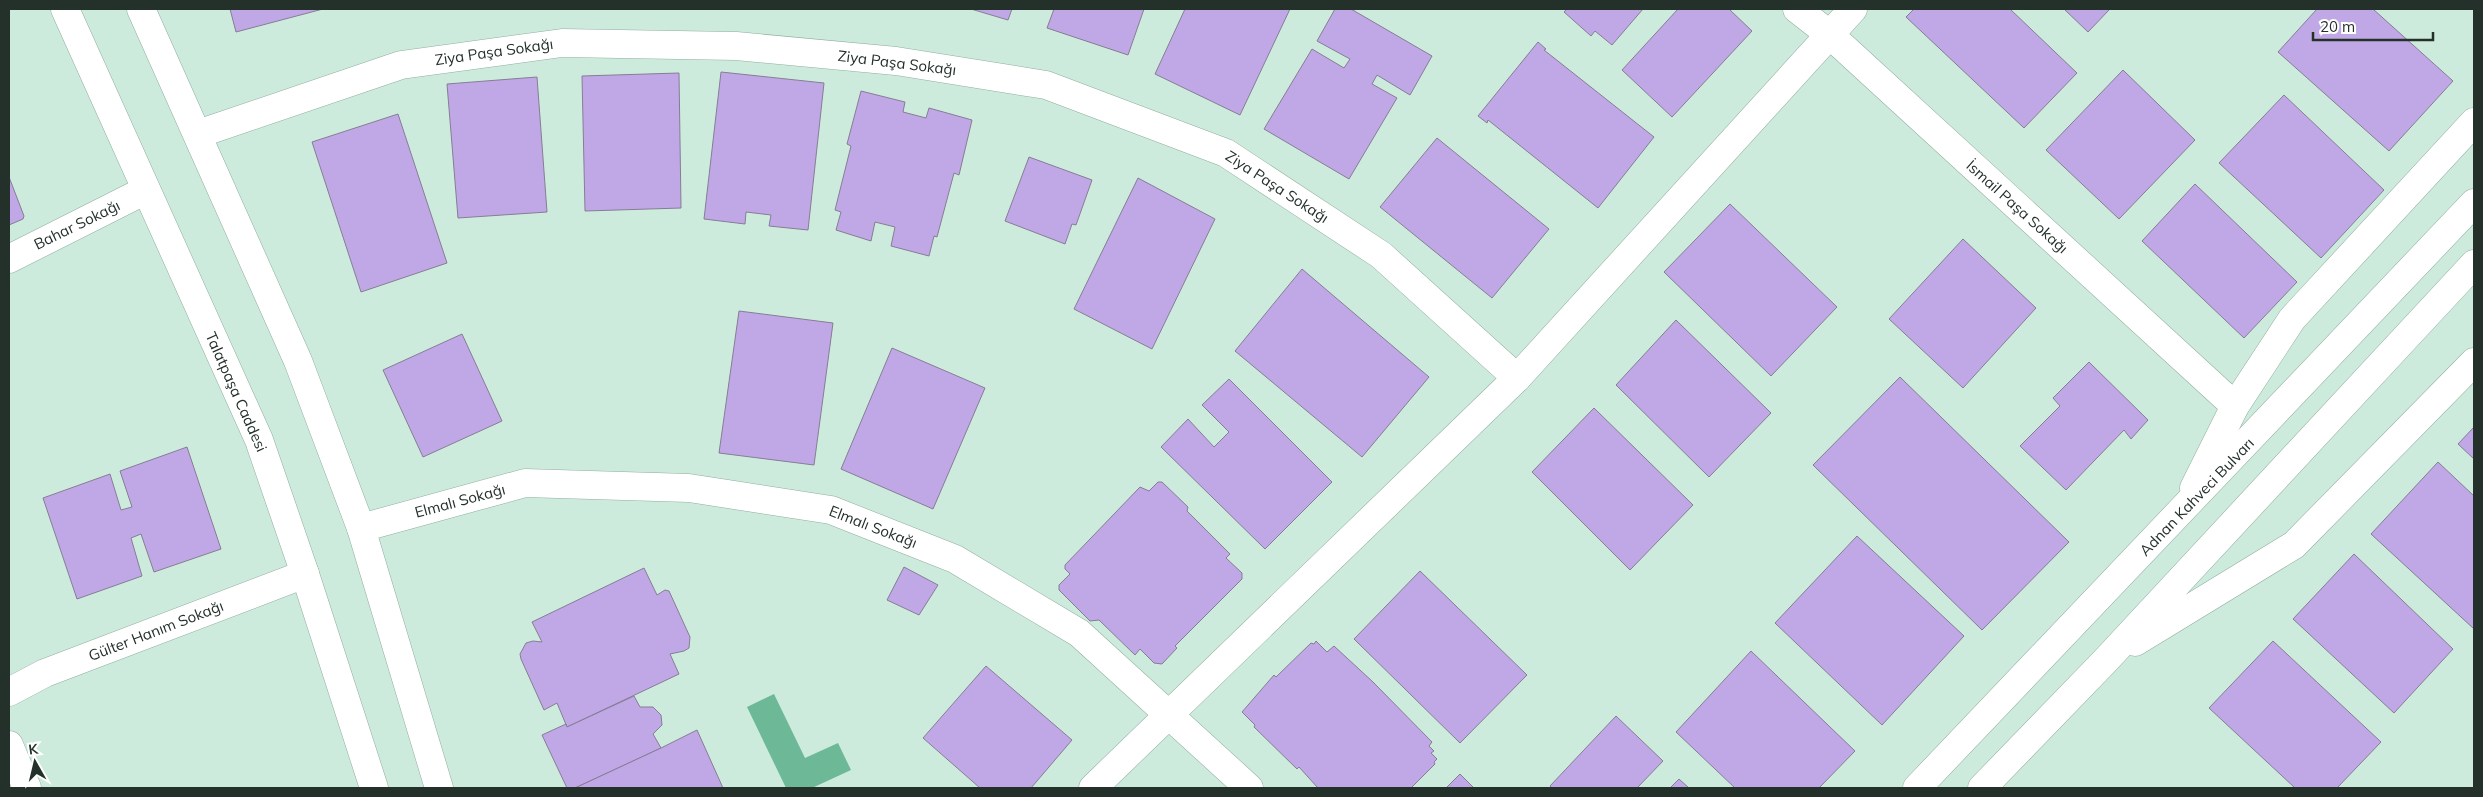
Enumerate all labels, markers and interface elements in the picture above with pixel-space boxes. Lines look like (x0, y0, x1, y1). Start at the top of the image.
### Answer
scale bar (2313, 10, 2433, 42)
text: 20 m (2320, 17, 2355, 36)
street label: Ziya Paşa Sokağı (434, 34, 554, 69)
street label: Ziya Paşa Sokağı (837, 46, 957, 79)
street label: Ziya Paşa Sokağı (1222, 146, 1332, 227)
street label: İsmail Paşa Sokağı (1962, 156, 2072, 257)
street label: Bahar Sokağı (31, 196, 123, 254)
street label: Talatpaşa Caddesi (201, 329, 271, 455)
street label: Adnan Kahveci Bulvarı (2135, 434, 2258, 560)
street label: Elmalı Sokağı (413, 479, 507, 522)
street label: Elmalı Sokağı (826, 501, 920, 552)
street label: Gülter Hanım Sokağı (86, 596, 226, 665)
north arrow (10, 737, 60, 787)
text: K (27, 739, 40, 759)

